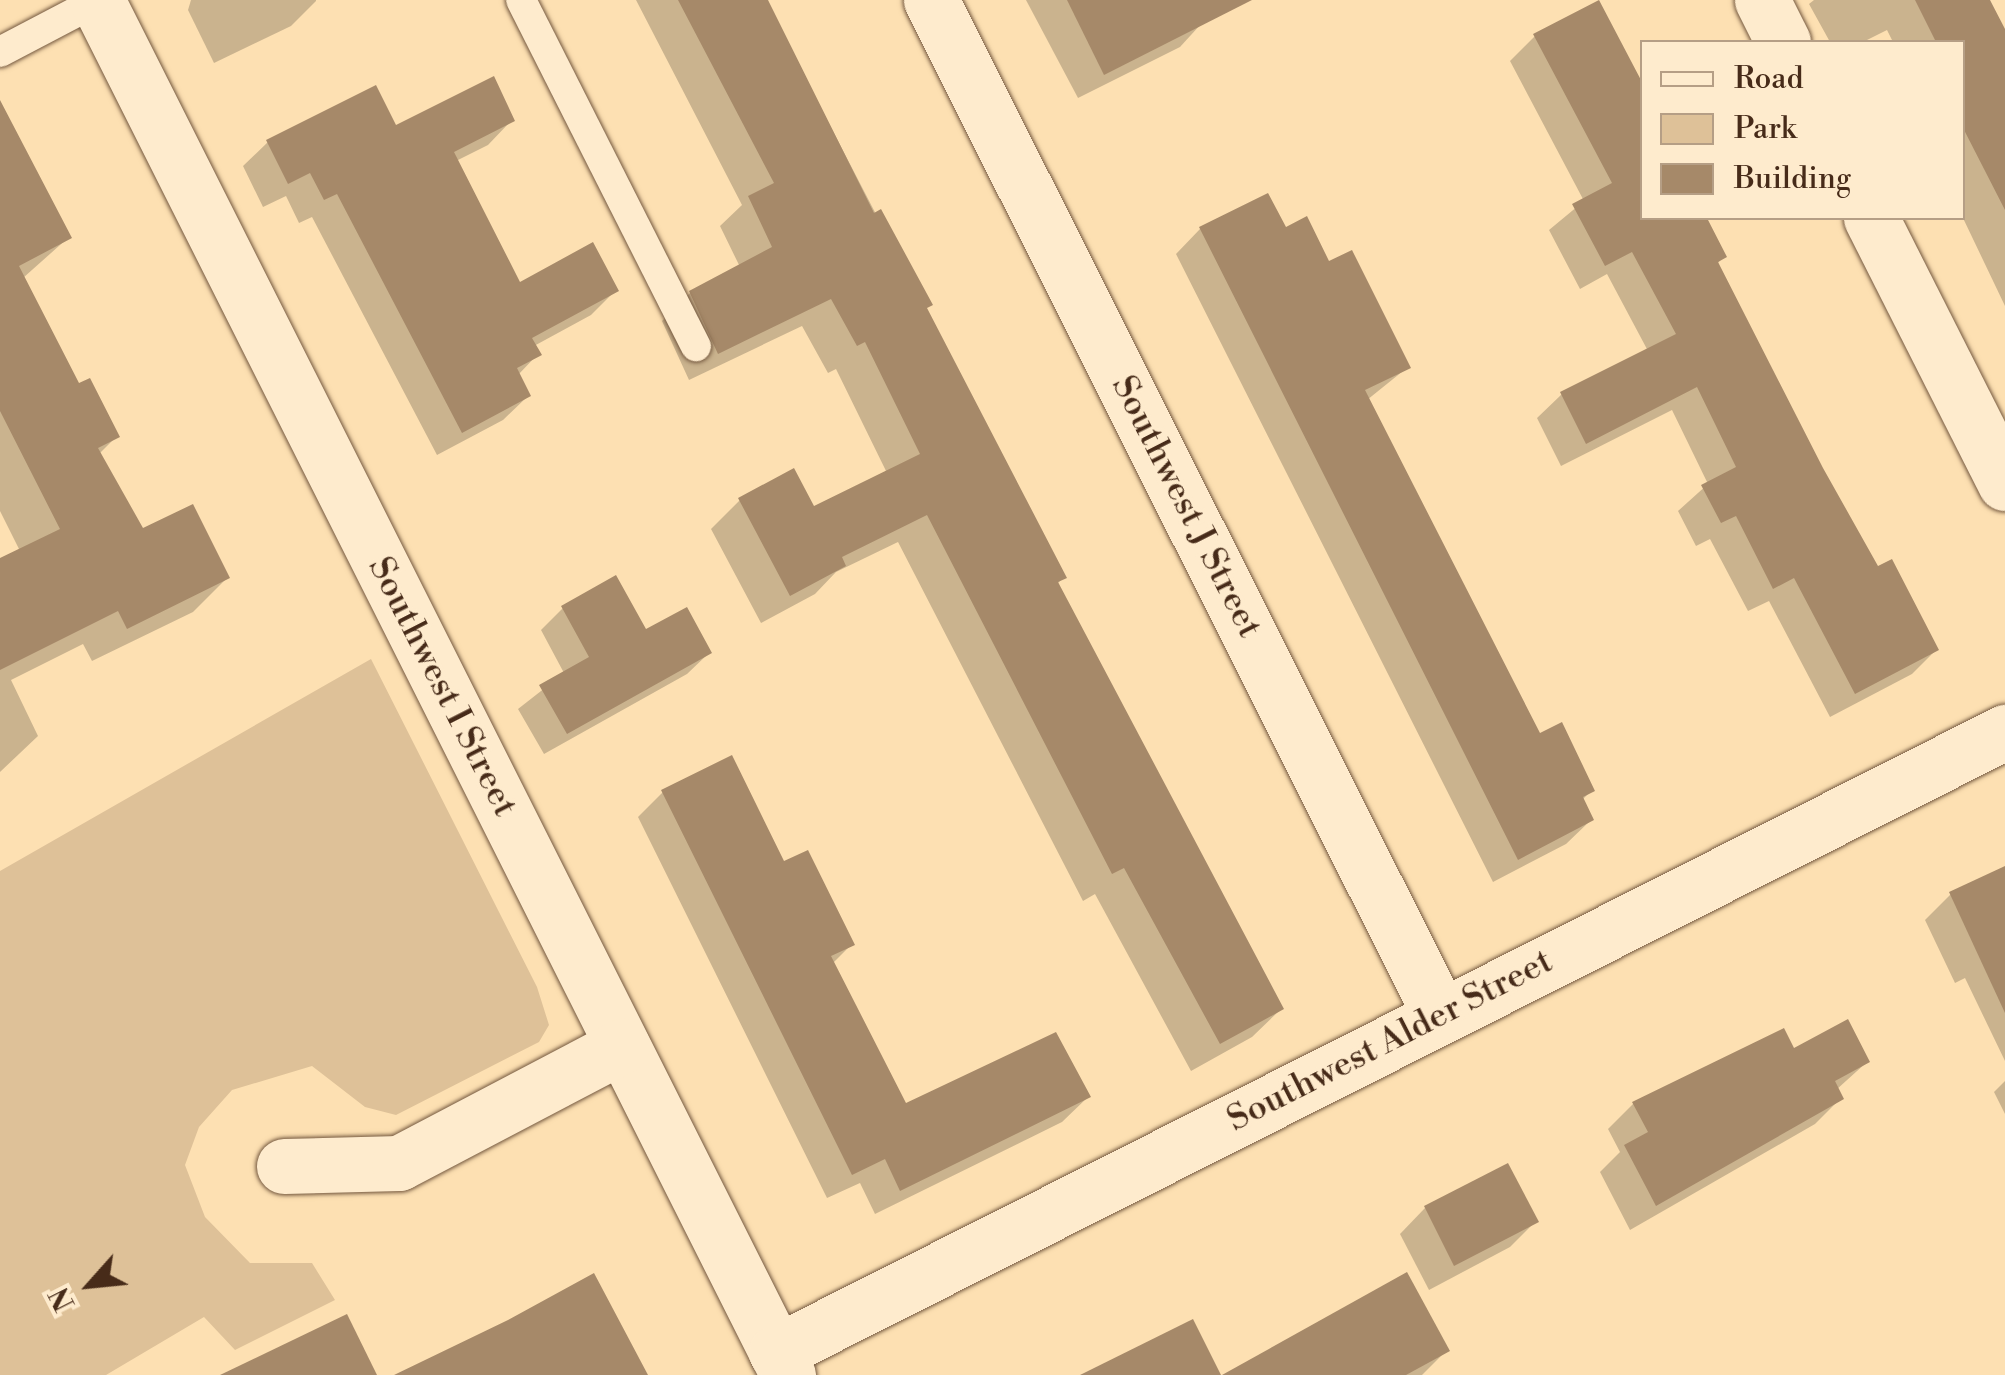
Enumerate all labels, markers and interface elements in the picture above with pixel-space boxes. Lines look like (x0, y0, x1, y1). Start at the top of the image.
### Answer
legend (1640, 40, 1965, 220)
text: Road (1734, 60, 1804, 98)
text: Park (1734, 110, 1796, 148)
text: Building (1734, 160, 1851, 198)
street label: Southwest J Street (1102, 369, 1270, 645)
street label: Southwest I Street (358, 550, 526, 824)
street label: Southwest Alder Street (1220, 941, 1560, 1141)
north arrow (40, 1235, 140, 1335)
text: N (42, 1281, 83, 1317)

